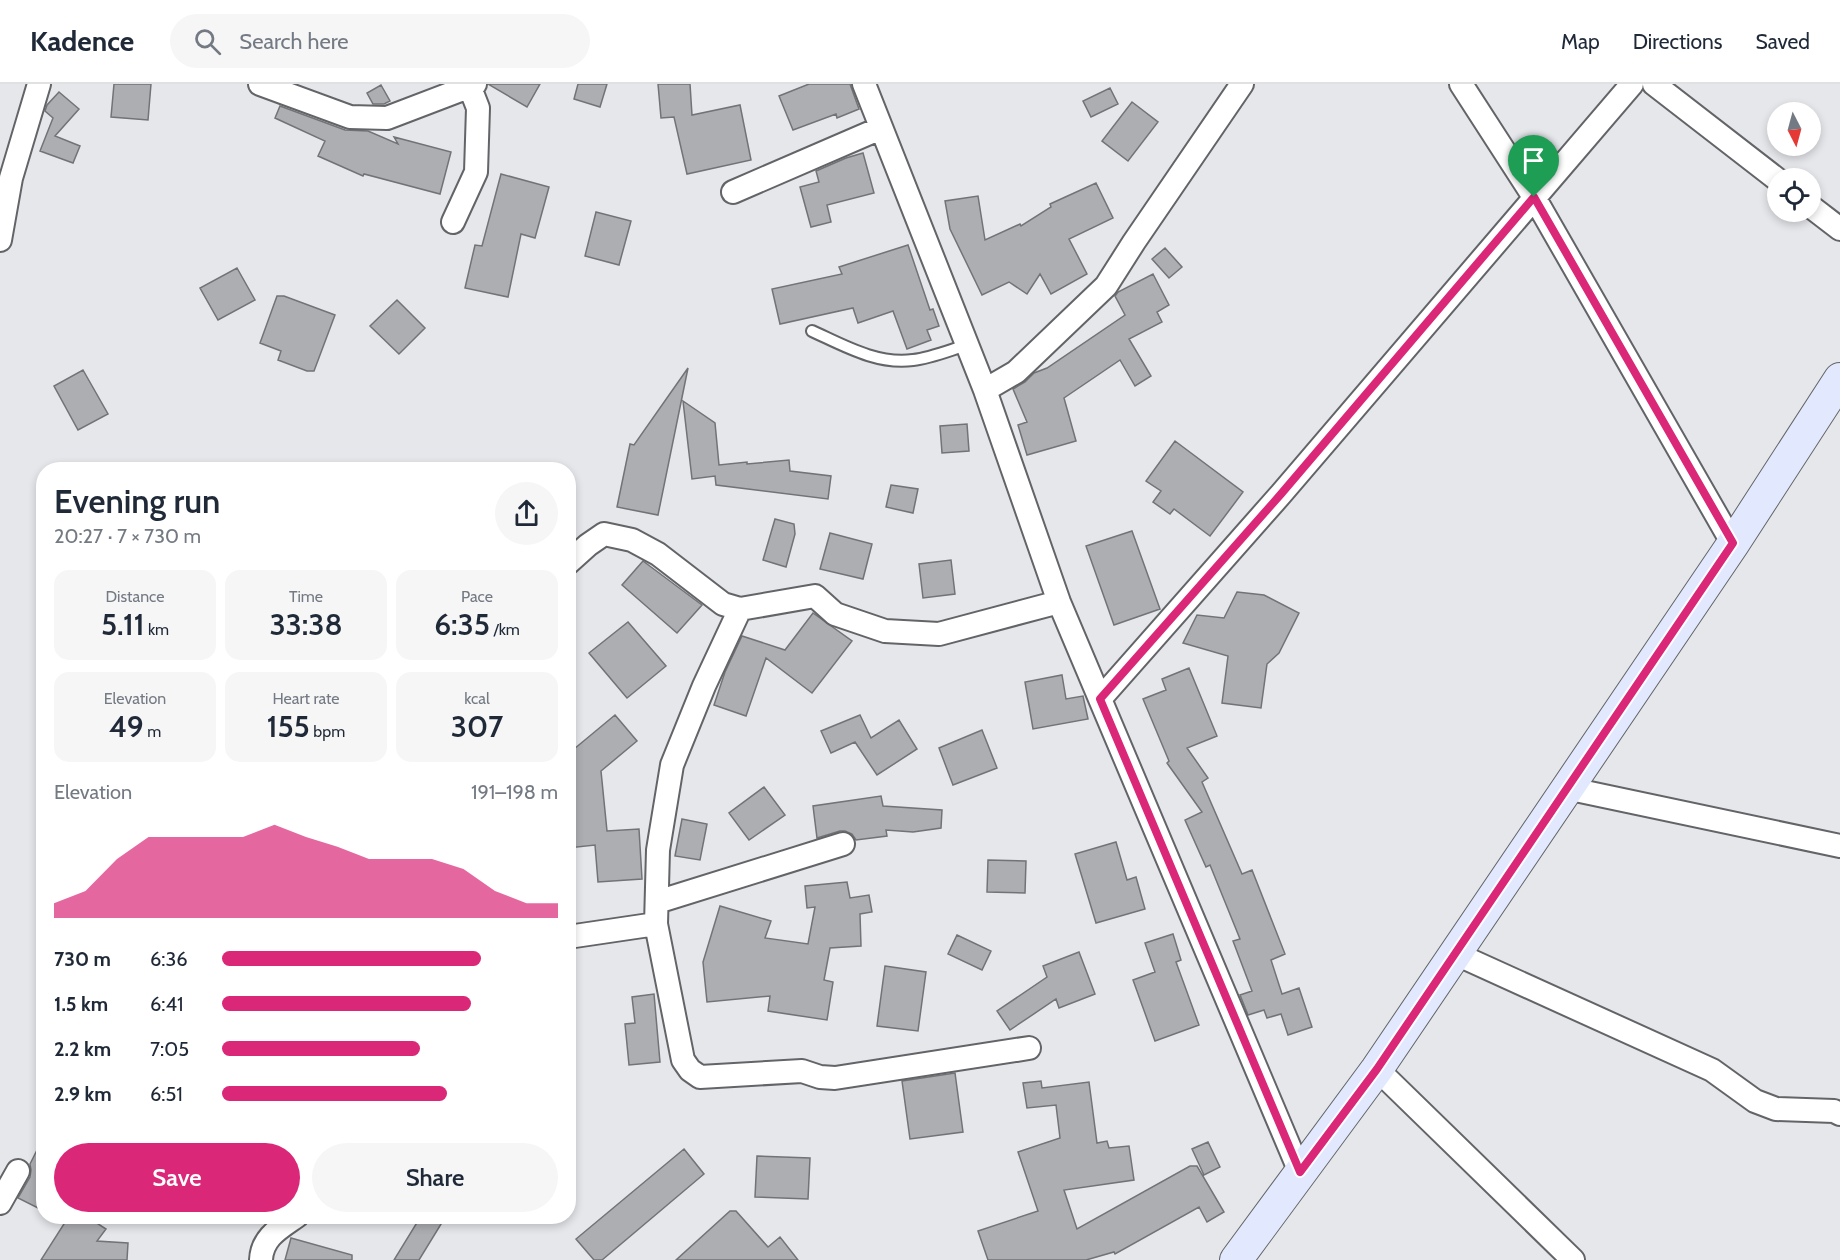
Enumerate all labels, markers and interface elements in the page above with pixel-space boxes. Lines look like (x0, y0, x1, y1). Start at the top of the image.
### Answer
search box (170, 14, 590, 68)
text: Kadence (30, 24, 134, 58)
icon: search (191, 25, 224, 58)
text: Search here (239, 28, 349, 55)
text: Map (1561, 29, 1600, 54)
text: Directions (1633, 29, 1722, 54)
text: Saved (1755, 29, 1810, 54)
north arrow (1767, 102, 1821, 156)
map controls (1767, 102, 1821, 222)
pin (1508, 135, 1559, 197)
icon: arrive (1517, 144, 1550, 177)
button: locate (1767, 168, 1821, 222)
text: Evening run (54, 481, 220, 521)
button: share (495, 482, 558, 545)
text: 20:27 · 7 × 730 m (54, 524, 201, 548)
text: Distance (106, 587, 164, 606)
text: Time (289, 587, 323, 606)
text: Pace (461, 587, 493, 606)
text: 5.11 (101, 606, 144, 643)
text: 33:38 (269, 606, 343, 643)
text: 6:35 (434, 606, 490, 643)
text: km (144, 620, 169, 639)
text: /km (490, 620, 520, 639)
text: Elevation (104, 689, 166, 708)
text: Heart rate (273, 689, 339, 708)
text: kcal (464, 689, 490, 708)
text: 49 (109, 708, 144, 745)
text: 155 (267, 708, 310, 745)
text: 307 (451, 708, 503, 745)
text: m (144, 722, 161, 741)
text: bpm (310, 722, 345, 741)
text: Elevation (54, 780, 132, 804)
text: 191–198 m (471, 780, 558, 804)
text: 730 m (54, 947, 111, 971)
text: 6:36 (150, 947, 188, 971)
text: 1.5 km (54, 992, 108, 1016)
text: 6:41 (150, 992, 184, 1016)
text: 2.2 km (54, 1037, 111, 1061)
text: 7:05 (150, 1037, 189, 1061)
text: 2.9 km (54, 1082, 112, 1106)
text: 6:51 (150, 1082, 183, 1106)
button: Save (54, 1143, 300, 1212)
button: Share (312, 1143, 558, 1212)

